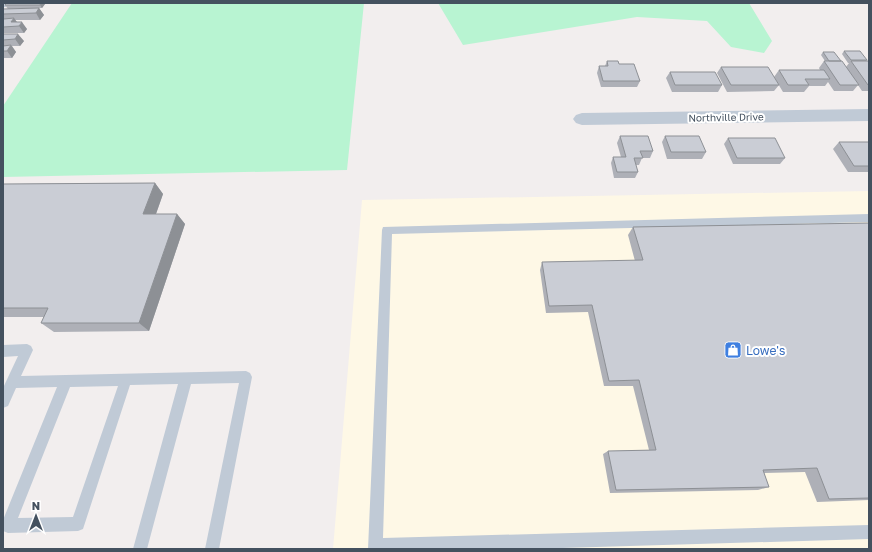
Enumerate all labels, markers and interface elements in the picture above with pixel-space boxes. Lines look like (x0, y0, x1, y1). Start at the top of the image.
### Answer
street label: Northville Drive (688, 110, 764, 124)
shop icon: Lowe's (723, 340, 743, 360)
place label: Lowe's (746, 343, 785, 358)
north arrow (16, 496, 56, 536)
text: N (32, 499, 40, 512)

